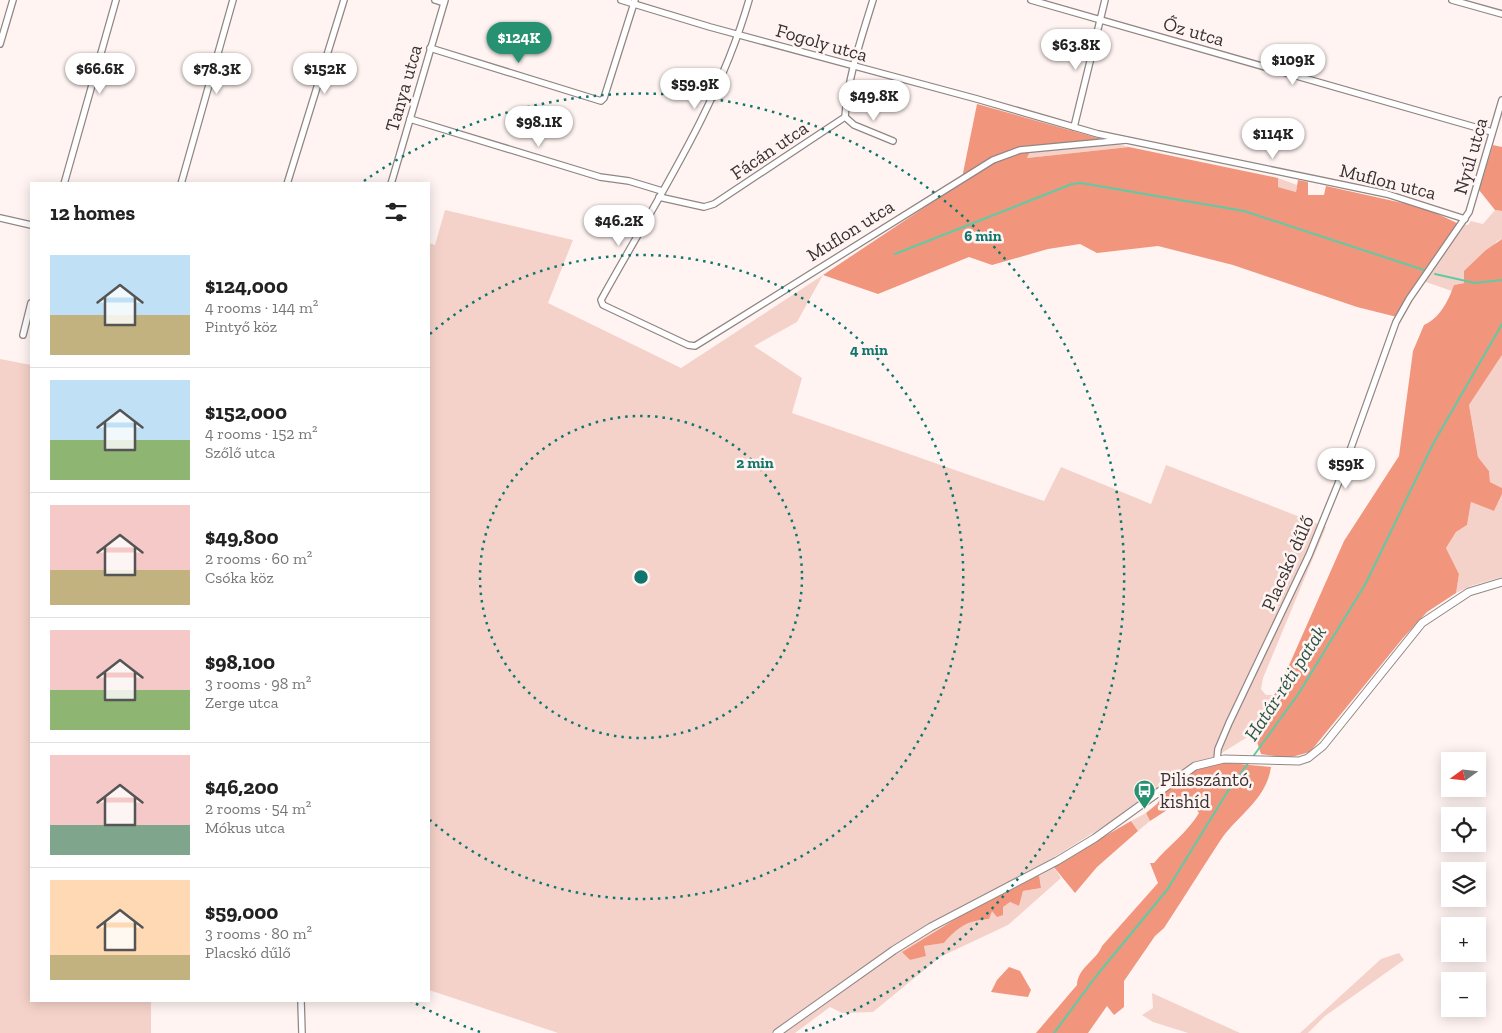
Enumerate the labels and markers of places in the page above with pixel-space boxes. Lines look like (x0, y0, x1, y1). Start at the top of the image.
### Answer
pin: $124K (484, 22, 554, 64)
pin: $63.8K (1035, 28, 1117, 71)
pin: $109K (1258, 44, 1328, 86)
pin: $66.6K (59, 52, 141, 95)
pin: $78.3K (176, 52, 258, 95)
pin: $152K (290, 52, 360, 95)
pin: $59.9K (654, 68, 736, 110)
pin: $49.8K (833, 80, 915, 122)
pin: $98.1K (498, 106, 580, 148)
pin: $114K (1238, 118, 1308, 160)
pin: $46.2K (578, 204, 660, 247)
pin: $59K (1316, 448, 1376, 490)
centre of rings (632, 568, 650, 586)
place label: Pilisszántó, kishíd (1160, 768, 1253, 813)
bus stop icon: Pilisszántó, kishíd (1132, 778, 1156, 809)

